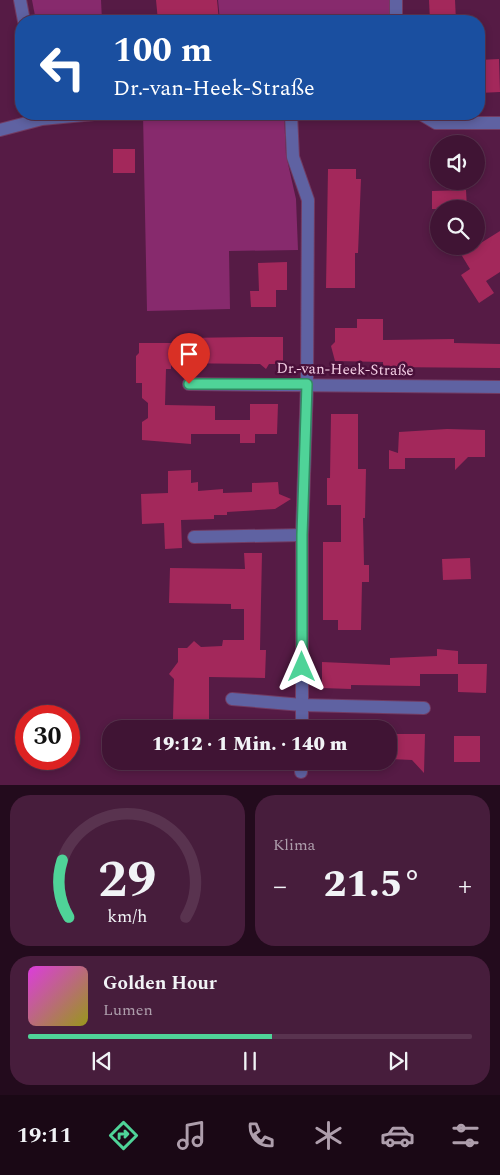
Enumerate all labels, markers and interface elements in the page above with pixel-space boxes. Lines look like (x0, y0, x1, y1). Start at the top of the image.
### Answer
text: 100 m (113, 24, 212, 77)
icon: left (30, 35, 95, 100)
text: Dr.-van-Heek-Straße (113, 72, 315, 105)
map controls (430, 135, 485, 255)
button: sound (430, 135, 485, 190)
button: search (430, 200, 485, 255)
pin (168, 333, 210, 384)
icon: arrive (175, 340, 203, 368)
street label: Dr.-van-Heek-Straße (276, 357, 414, 382)
position arrow (275, 640, 327, 692)
speed limit sign: 30 (15, 705, 80, 770)
text: 19:12 · 1 Min. · 140 m (152, 730, 347, 759)
text: Klima (273, 833, 315, 857)
text: 29 (98, 841, 157, 920)
text: 21.5° (323, 856, 422, 914)
text: − (273, 865, 287, 908)
text: + (458, 865, 472, 908)
text: km/h (107, 903, 148, 930)
text: Golden Hour (103, 969, 217, 998)
text: Lumen (103, 998, 153, 1022)
icon: previous (88, 1047, 116, 1075)
icon: pause (236, 1047, 264, 1075)
icon: next (384, 1047, 412, 1075)
icon: directions (106, 1118, 141, 1153)
icon: music (174, 1118, 209, 1153)
icon: phone (243, 1118, 278, 1153)
icon: climate (311, 1118, 346, 1153)
icon: car (380, 1118, 415, 1153)
icon: filters (448, 1118, 483, 1153)
text: 19:11 (17, 1119, 72, 1152)

